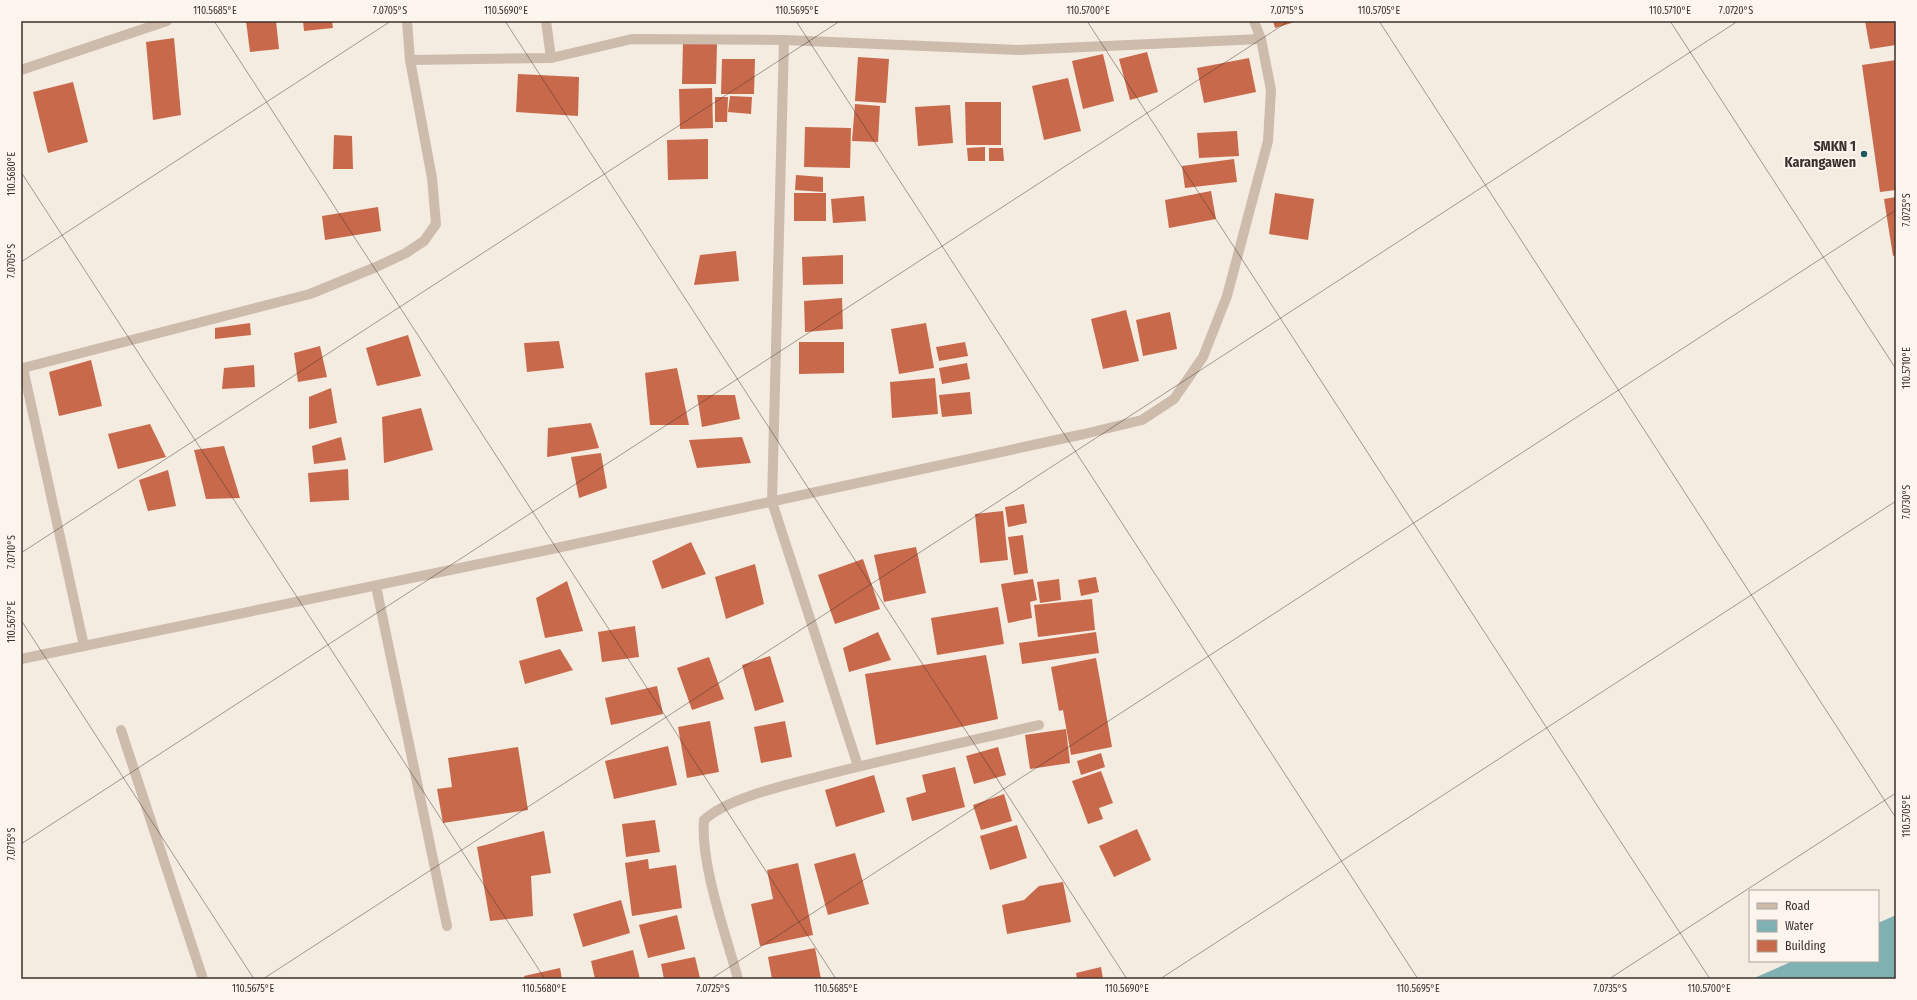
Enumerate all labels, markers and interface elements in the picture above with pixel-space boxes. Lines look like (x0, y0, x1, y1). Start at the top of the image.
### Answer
text: 110.5685°E (193, 5, 237, 17)
text: 7.0705°S (373, 5, 407, 17)
text: 110.5690°E (484, 5, 528, 17)
text: 110.5695°E (775, 5, 819, 17)
text: 110.5700°E (1066, 5, 1110, 17)
text: 7.0715°S (1270, 5, 1304, 17)
text: 110.5705°E (1358, 5, 1401, 17)
text: 110.5710°E (1649, 5, 1691, 17)
text: 7.0720°S (1719, 5, 1753, 17)
place label: SMKN 1 Karangawen (1784, 138, 1856, 171)
marker: SMKN 1 Karangawen (1859, 149, 1869, 159)
text: 110.5680°E (6, 152, 18, 196)
text: 7.0725°S (1901, 193, 1913, 227)
text: 7.0705°S (6, 244, 18, 278)
text: 110.5710°E (1901, 347, 1913, 389)
text: 7.0730°S (1901, 485, 1913, 519)
text: 7.0710°S (6, 535, 18, 569)
text: 110.5675°E (6, 601, 18, 643)
text: 110.5705°E (1901, 794, 1913, 837)
text: 7.0715°S (6, 827, 18, 861)
legend (1749, 890, 1879, 962)
text: Road (1785, 899, 1810, 913)
text: Water (1785, 919, 1814, 933)
text: Building (1785, 939, 1826, 953)
text: 110.5675°E (232, 983, 274, 995)
text: 110.5680°E (522, 983, 566, 995)
text: 7.0725°S (696, 983, 730, 995)
text: 110.5685°E (814, 983, 858, 995)
text: 110.5690°E (1105, 983, 1149, 995)
text: 110.5695°E (1396, 983, 1440, 995)
text: 7.0735°S (1593, 983, 1627, 995)
text: 110.5700°E (1687, 983, 1731, 995)

